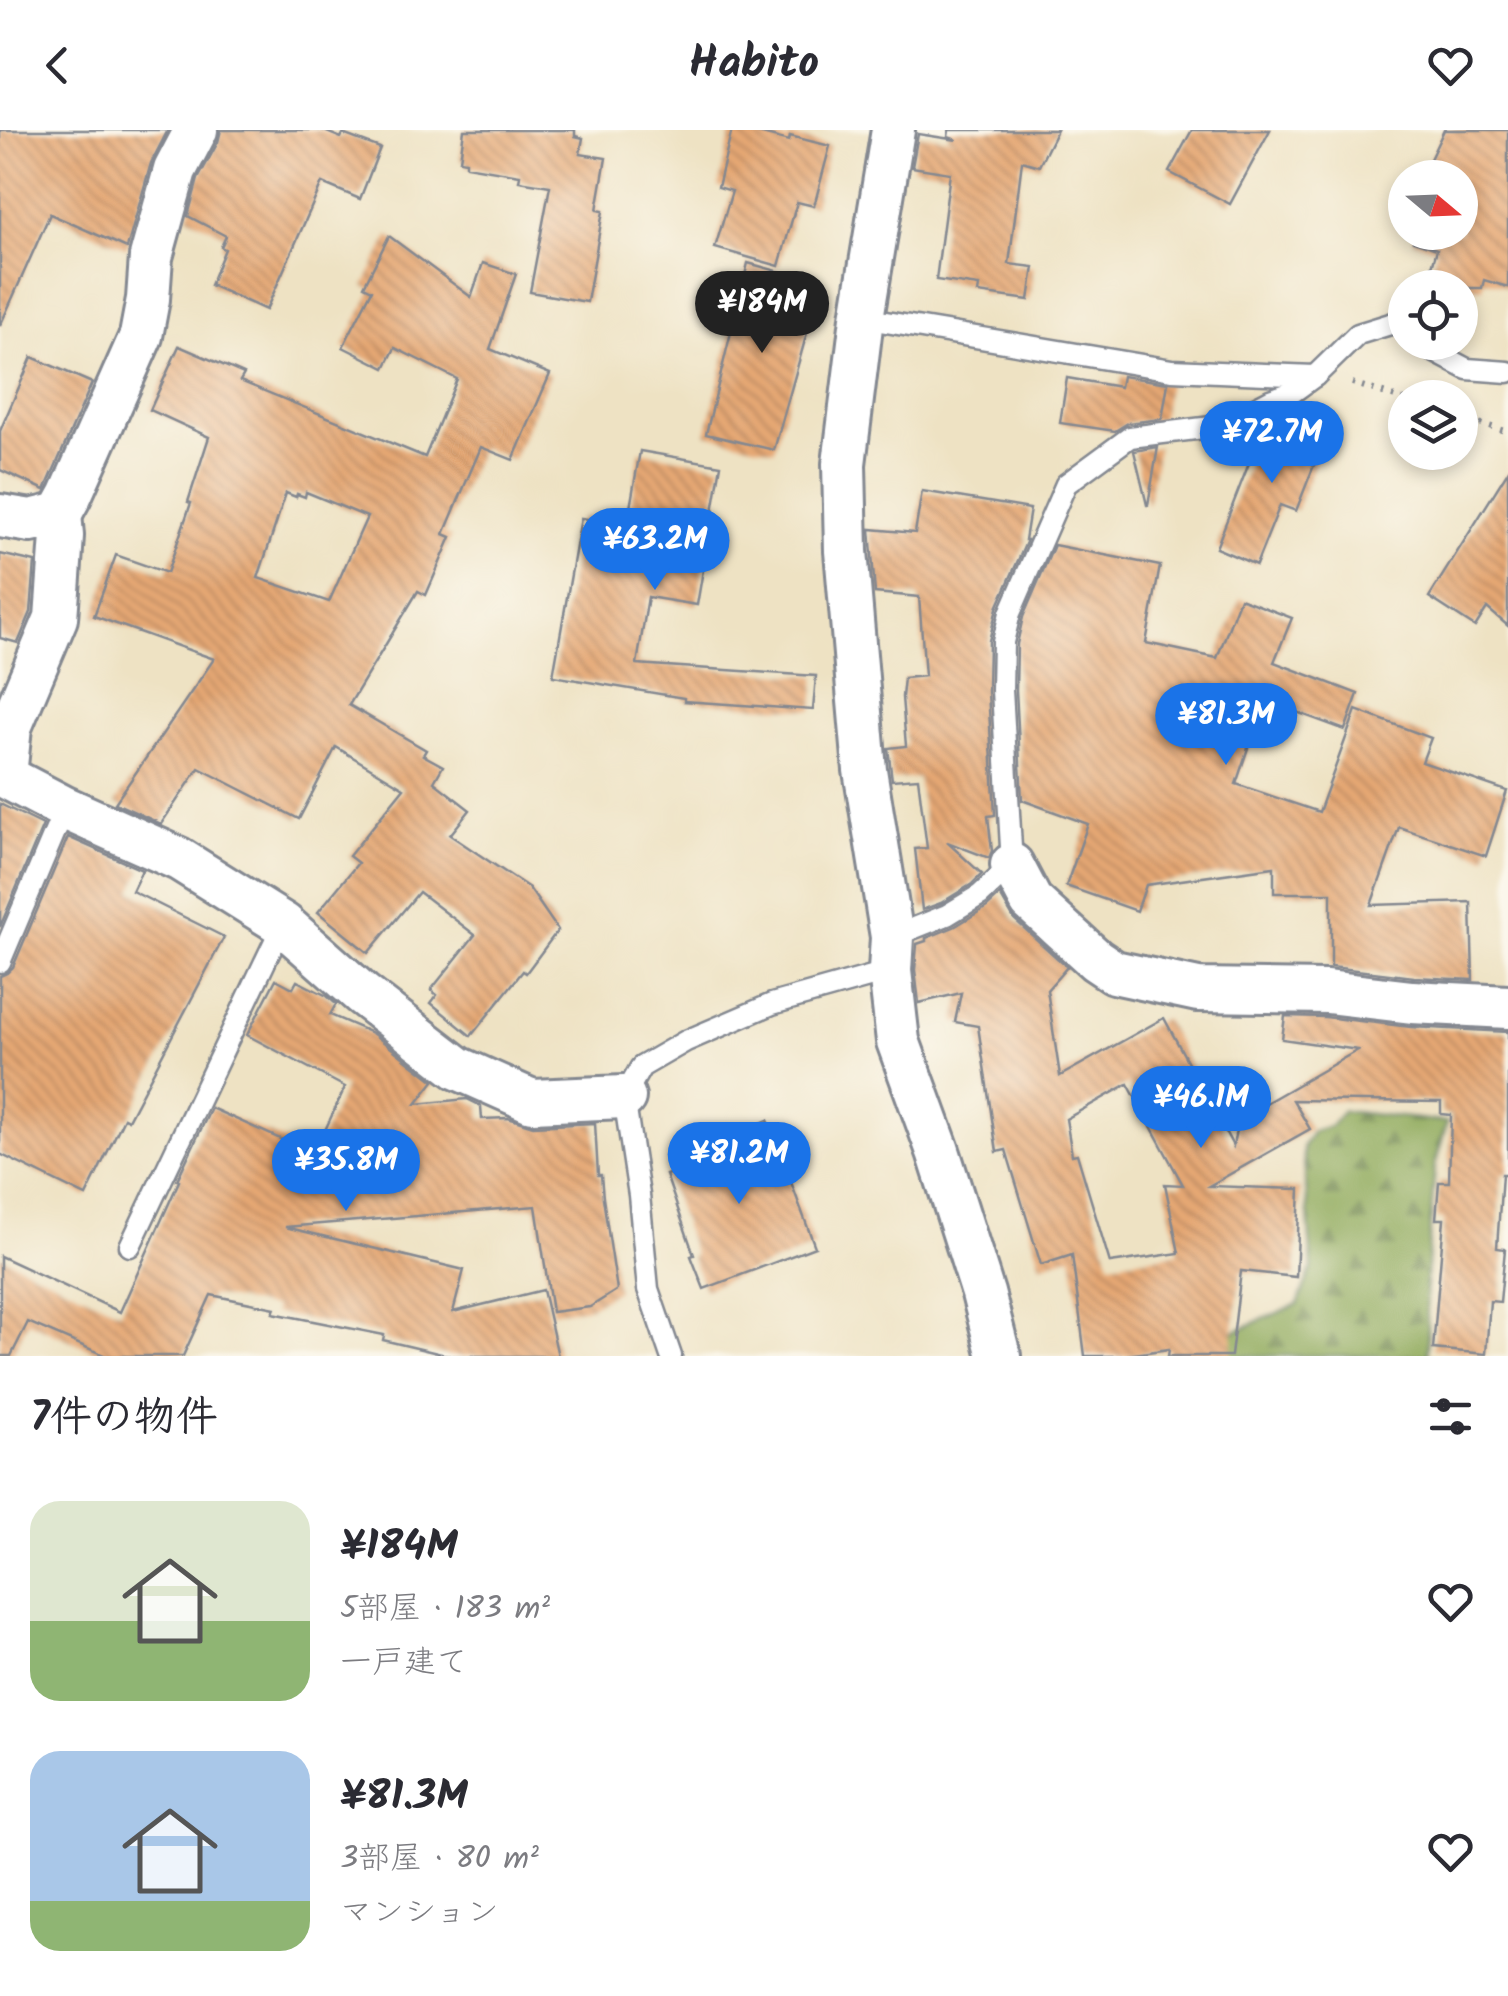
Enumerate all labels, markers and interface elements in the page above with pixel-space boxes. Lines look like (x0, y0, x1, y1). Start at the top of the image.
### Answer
text: Habito (689, 29, 819, 101)
icon: back (30, 38, 85, 93)
icon: heart (1423, 38, 1478, 93)
north arrow (1388, 160, 1478, 250)
map controls (1388, 160, 1478, 470)
button: locate (1388, 270, 1478, 360)
pin: ¥184M (692, 271, 832, 356)
text: ¥184M (717, 278, 807, 329)
button: layers (1388, 380, 1478, 470)
pin: ¥72.7M (1191, 401, 1353, 486)
text: ¥72.7M (1222, 408, 1322, 459)
pin: ¥63.2M (574, 508, 736, 593)
text: ¥63.2M (603, 515, 707, 566)
pin: ¥81.3M (1145, 683, 1307, 768)
text: ¥81.3M (1177, 690, 1275, 741)
pin: ¥46.1M (1120, 1066, 1282, 1151)
text: ¥46.1M (1153, 1073, 1249, 1124)
pin: ¥81.2M (658, 1122, 820, 1207)
pin: ¥35.8M (265, 1129, 427, 1214)
text: ¥81.2M (690, 1129, 788, 1180)
text: ¥35.8M (294, 1136, 398, 1187)
text: 7件の物件 (30, 1385, 218, 1452)
icon: filters (1423, 1389, 1478, 1444)
text: ¥184M (340, 1514, 458, 1581)
icon: home (110, 1541, 230, 1661)
icon: heart (1423, 1574, 1478, 1629)
text: 5部屋 · 183 m² (340, 1584, 550, 1635)
text: 一戸建て (340, 1638, 468, 1689)
text: ¥81.3M (340, 1764, 468, 1831)
icon: home (110, 1791, 230, 1911)
icon: heart (1423, 1824, 1478, 1879)
text: 3部屋 · 80 m² (340, 1834, 539, 1885)
text: マンション (340, 1888, 499, 1939)

